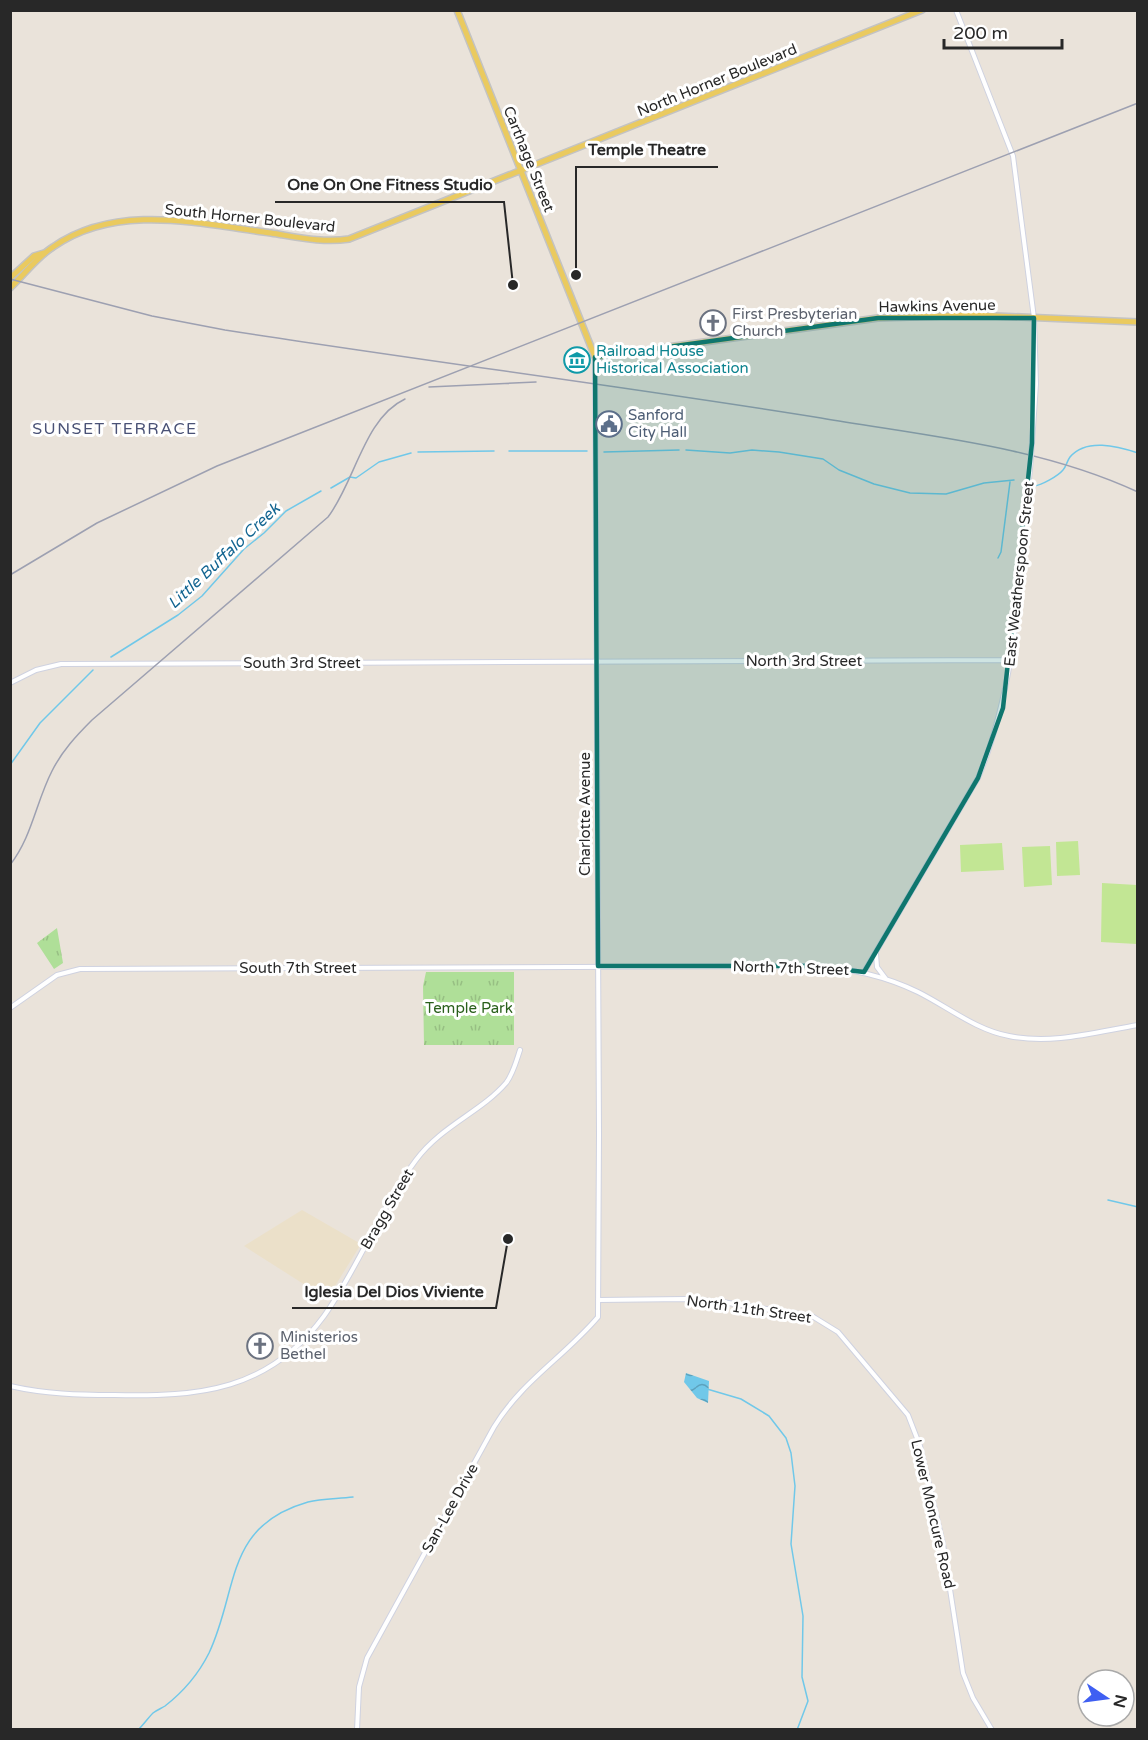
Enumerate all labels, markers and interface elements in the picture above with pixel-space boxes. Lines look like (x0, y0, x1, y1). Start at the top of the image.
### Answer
scale bar (944, 12, 1062, 50)
text: 200 m (953, 22, 1008, 44)
street label: North Horner Boulevard (634, 40, 800, 120)
street label: Carthage Street (500, 103, 559, 215)
callout: Temple Theatre (576, 133, 718, 167)
text: Temple Theatre (587, 140, 706, 160)
callout: One On One Fitness Studio (275, 168, 504, 202)
text: One On One Fitness Studio (287, 175, 493, 195)
street label: South Horner Boulevard (164, 200, 336, 236)
street label: Hawkins Avenue (878, 296, 996, 316)
place label: First Presbyterian Church (732, 305, 857, 340)
church icon: First Presbyterian Church (698, 308, 728, 338)
place label: Railroad House Historical Association (596, 342, 749, 377)
museum icon: Railroad House Historical Association (562, 345, 592, 375)
place label: Sanford City Hall (628, 406, 687, 441)
public building icon: Sanford City Hall (594, 409, 624, 439)
district label: SUNSET TERRACE (32, 419, 198, 439)
street label: East Weatherspoon Street (1000, 480, 1038, 667)
water label: Little Buffalo Creek (164, 498, 285, 613)
street label: North 3rd Street (746, 652, 863, 670)
street label: South 3rd Street (243, 654, 361, 672)
street label: Charlotte Avenue (576, 752, 594, 876)
street label: North 7th Street (732, 957, 850, 979)
street label: South 7th Street (239, 959, 357, 977)
park label: Temple Park (425, 999, 513, 1017)
street label: Bragg Street (357, 1165, 417, 1253)
callout: Iglesia Del Dios Viviente (292, 1274, 496, 1308)
text: Iglesia Del Dios Viviente (304, 1282, 484, 1302)
street label: North 11th Street (685, 1291, 813, 1327)
place label: Ministerios Bethel (280, 1328, 358, 1363)
church icon: Ministerios Bethel (245, 1331, 275, 1361)
street label: Lower Moncure Road (907, 1438, 959, 1590)
street label: San-Lee Drive (418, 1460, 482, 1556)
north arrow (1076, 1668, 1136, 1728)
text: N (1108, 1693, 1131, 1710)

